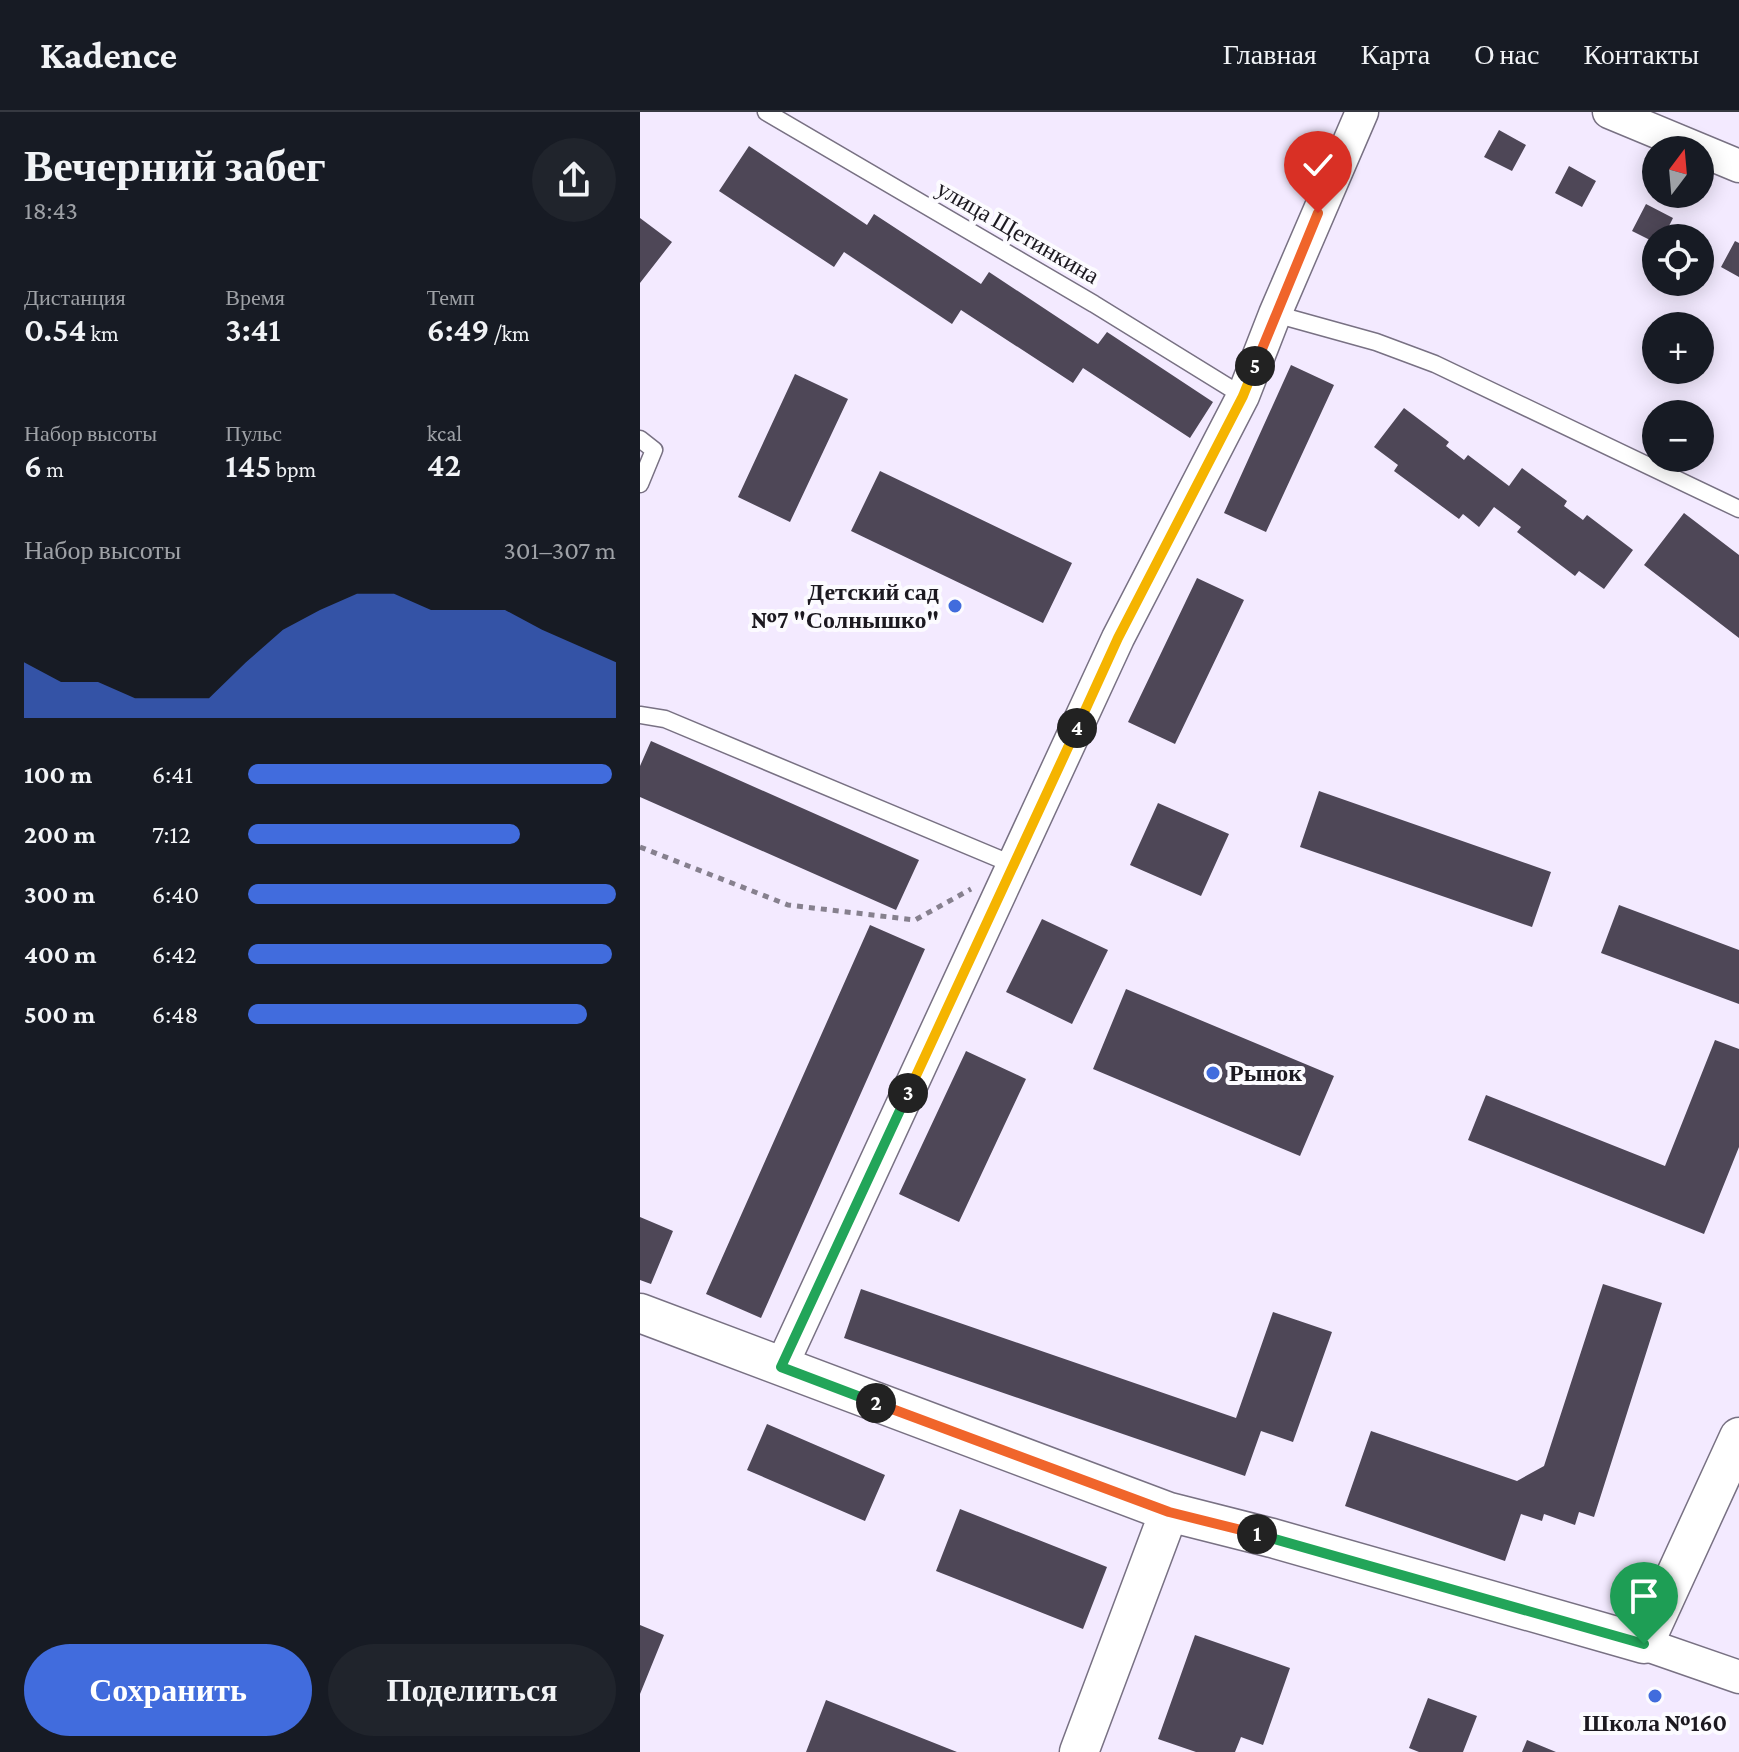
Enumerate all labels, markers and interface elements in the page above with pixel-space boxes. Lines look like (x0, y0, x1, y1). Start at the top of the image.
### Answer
text: Kadence (40, 34, 177, 76)
text: Главная (1223, 39, 1317, 70)
text: Карта (1361, 39, 1430, 70)
text: О нас (1474, 39, 1539, 70)
text: Контакты (1583, 39, 1699, 70)
pin (1284, 131, 1352, 213)
north arrow (1642, 136, 1714, 208)
map controls (1642, 136, 1714, 472)
button: share (532, 138, 616, 222)
text: Вечерний забег (24, 142, 326, 190)
icon: check (1296, 143, 1340, 187)
street label: улица Щетинкина (932, 174, 1104, 289)
text: 18:43 (24, 196, 78, 225)
button: locate (1642, 224, 1714, 296)
text: Дистанция (24, 285, 126, 310)
text: Время (225, 285, 285, 310)
text: Темп (427, 285, 475, 310)
text: 0.54 (24, 311, 86, 348)
text: 3:41 (225, 311, 281, 348)
text: 6:49 (427, 311, 489, 348)
button: + (1642, 312, 1714, 384)
text: km (86, 321, 119, 346)
text: /km (489, 321, 530, 346)
pin: 5 (1235, 346, 1275, 386)
text: 5 (1250, 353, 1260, 378)
button: − (1642, 400, 1714, 472)
text: Набор высоты (24, 421, 157, 446)
text: Пульс (225, 421, 282, 446)
text: kcal (427, 421, 462, 446)
text: 42 (427, 446, 461, 483)
text: 6 (24, 447, 42, 484)
text: 145 (225, 447, 272, 484)
text: m (42, 457, 64, 482)
text: bpm (272, 457, 316, 482)
text: Набор высоты (24, 536, 181, 565)
text: 301–307 m (503, 536, 616, 565)
place label: Детский сад №7 "Солнышко" (751, 578, 939, 633)
marker: Детский сад №7 "Солнышко" (946, 597, 964, 615)
pin: 4 (1057, 708, 1097, 748)
text: 4 (1071, 715, 1083, 740)
text: 100 m (24, 760, 92, 789)
text: 6:41 (152, 760, 193, 789)
text: 200 m (24, 820, 96, 849)
text: 7:12 (152, 820, 191, 849)
text: 300 m (24, 880, 95, 909)
text: 6:40 (152, 880, 199, 909)
text: 400 m (24, 940, 97, 969)
text: 6:42 (152, 940, 197, 969)
text: 500 m (24, 1000, 95, 1029)
text: 6:48 (152, 1000, 198, 1029)
place label: Рынок (1229, 1059, 1302, 1086)
marker: Рынок (1204, 1064, 1222, 1082)
pin: 3 (888, 1073, 928, 1113)
text: 3 (903, 1080, 913, 1105)
pin: 2 (856, 1383, 896, 1423)
text: 2 (870, 1390, 882, 1415)
pin: 1 (1237, 1514, 1277, 1554)
text: 1 (1253, 1521, 1261, 1546)
pin (1610, 1562, 1678, 1644)
icon: arrive (1622, 1574, 1666, 1618)
button: Сохранить (24, 1644, 312, 1736)
button: Поделиться (328, 1644, 616, 1736)
marker: Школа №160 (1646, 1687, 1664, 1705)
place label: Школа №160 (1583, 1709, 1727, 1736)

